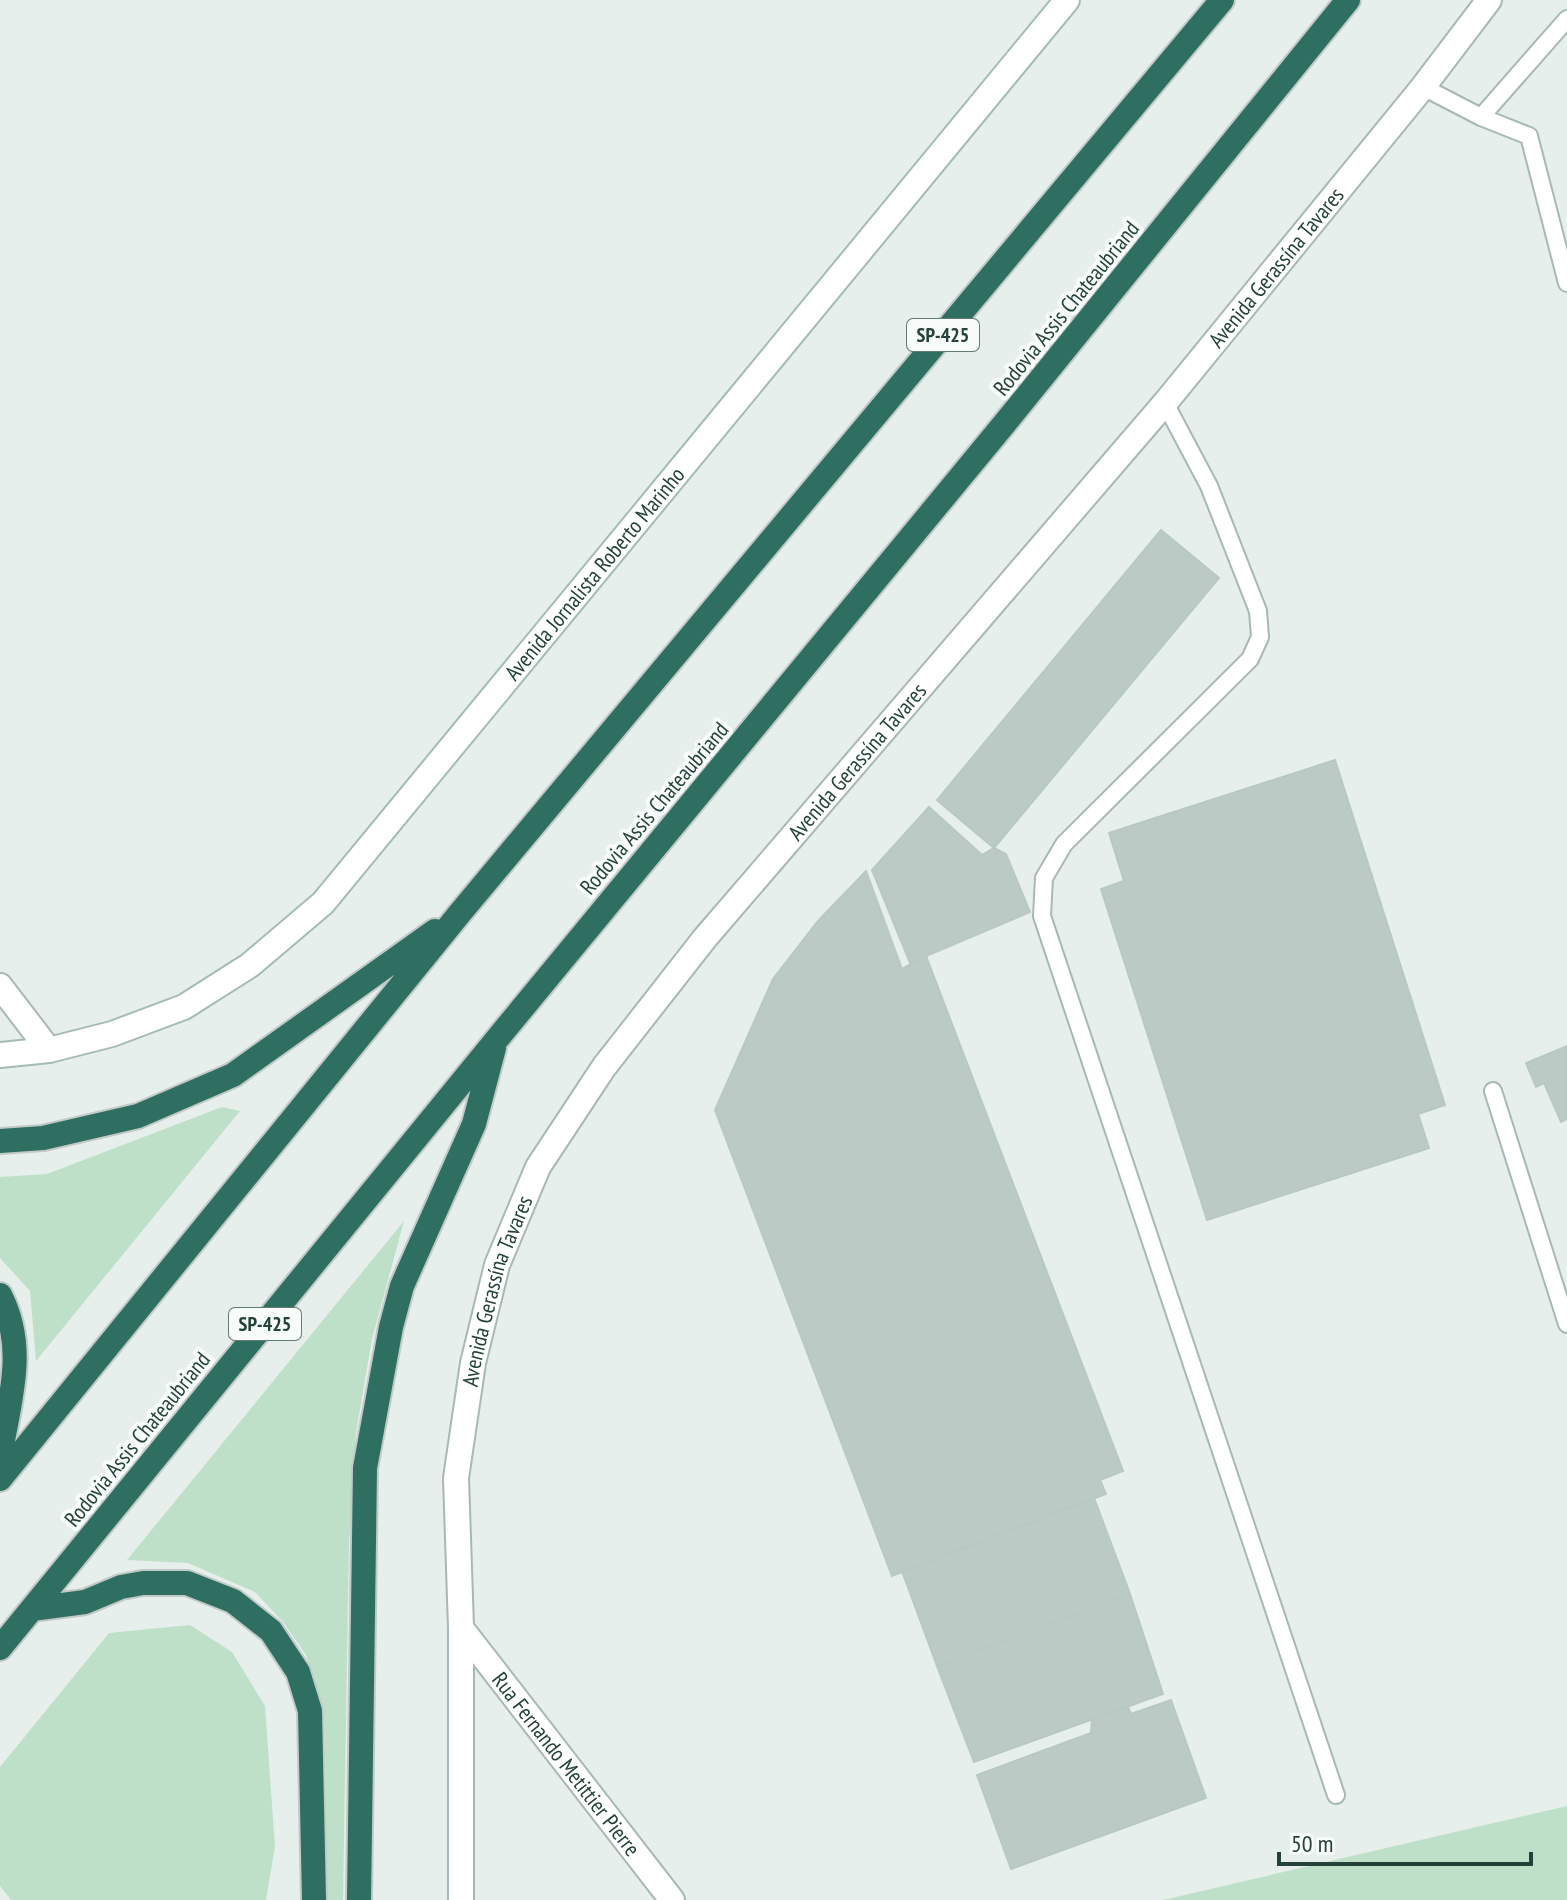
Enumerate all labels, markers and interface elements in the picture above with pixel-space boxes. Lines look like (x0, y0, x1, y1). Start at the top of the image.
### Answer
street label: Avenida Gerassína Tavares (1202, 181, 1350, 353)
street label: Rodovia Assis Chateaubriand (987, 215, 1145, 401)
road number: SP-425 (907, 319, 979, 351)
street label: Avenida Jornalista Roberto Marinho (498, 461, 690, 686)
street label: Avenida Gerassína Tavares (781, 677, 932, 846)
street label: Rodovia Assis Chateaubriand (574, 716, 734, 900)
street label: Avenida Gerassína Tavares (456, 1191, 538, 1388)
road number: SP-425 (229, 1308, 301, 1340)
street label: Rodovia Assis Chateaubriand (58, 1346, 216, 1532)
street label: Rua Fernando Metittier Pierre (486, 1666, 647, 1862)
scale bar (1279, 1816, 1531, 1866)
text: 50 m (1291, 1828, 1333, 1859)

